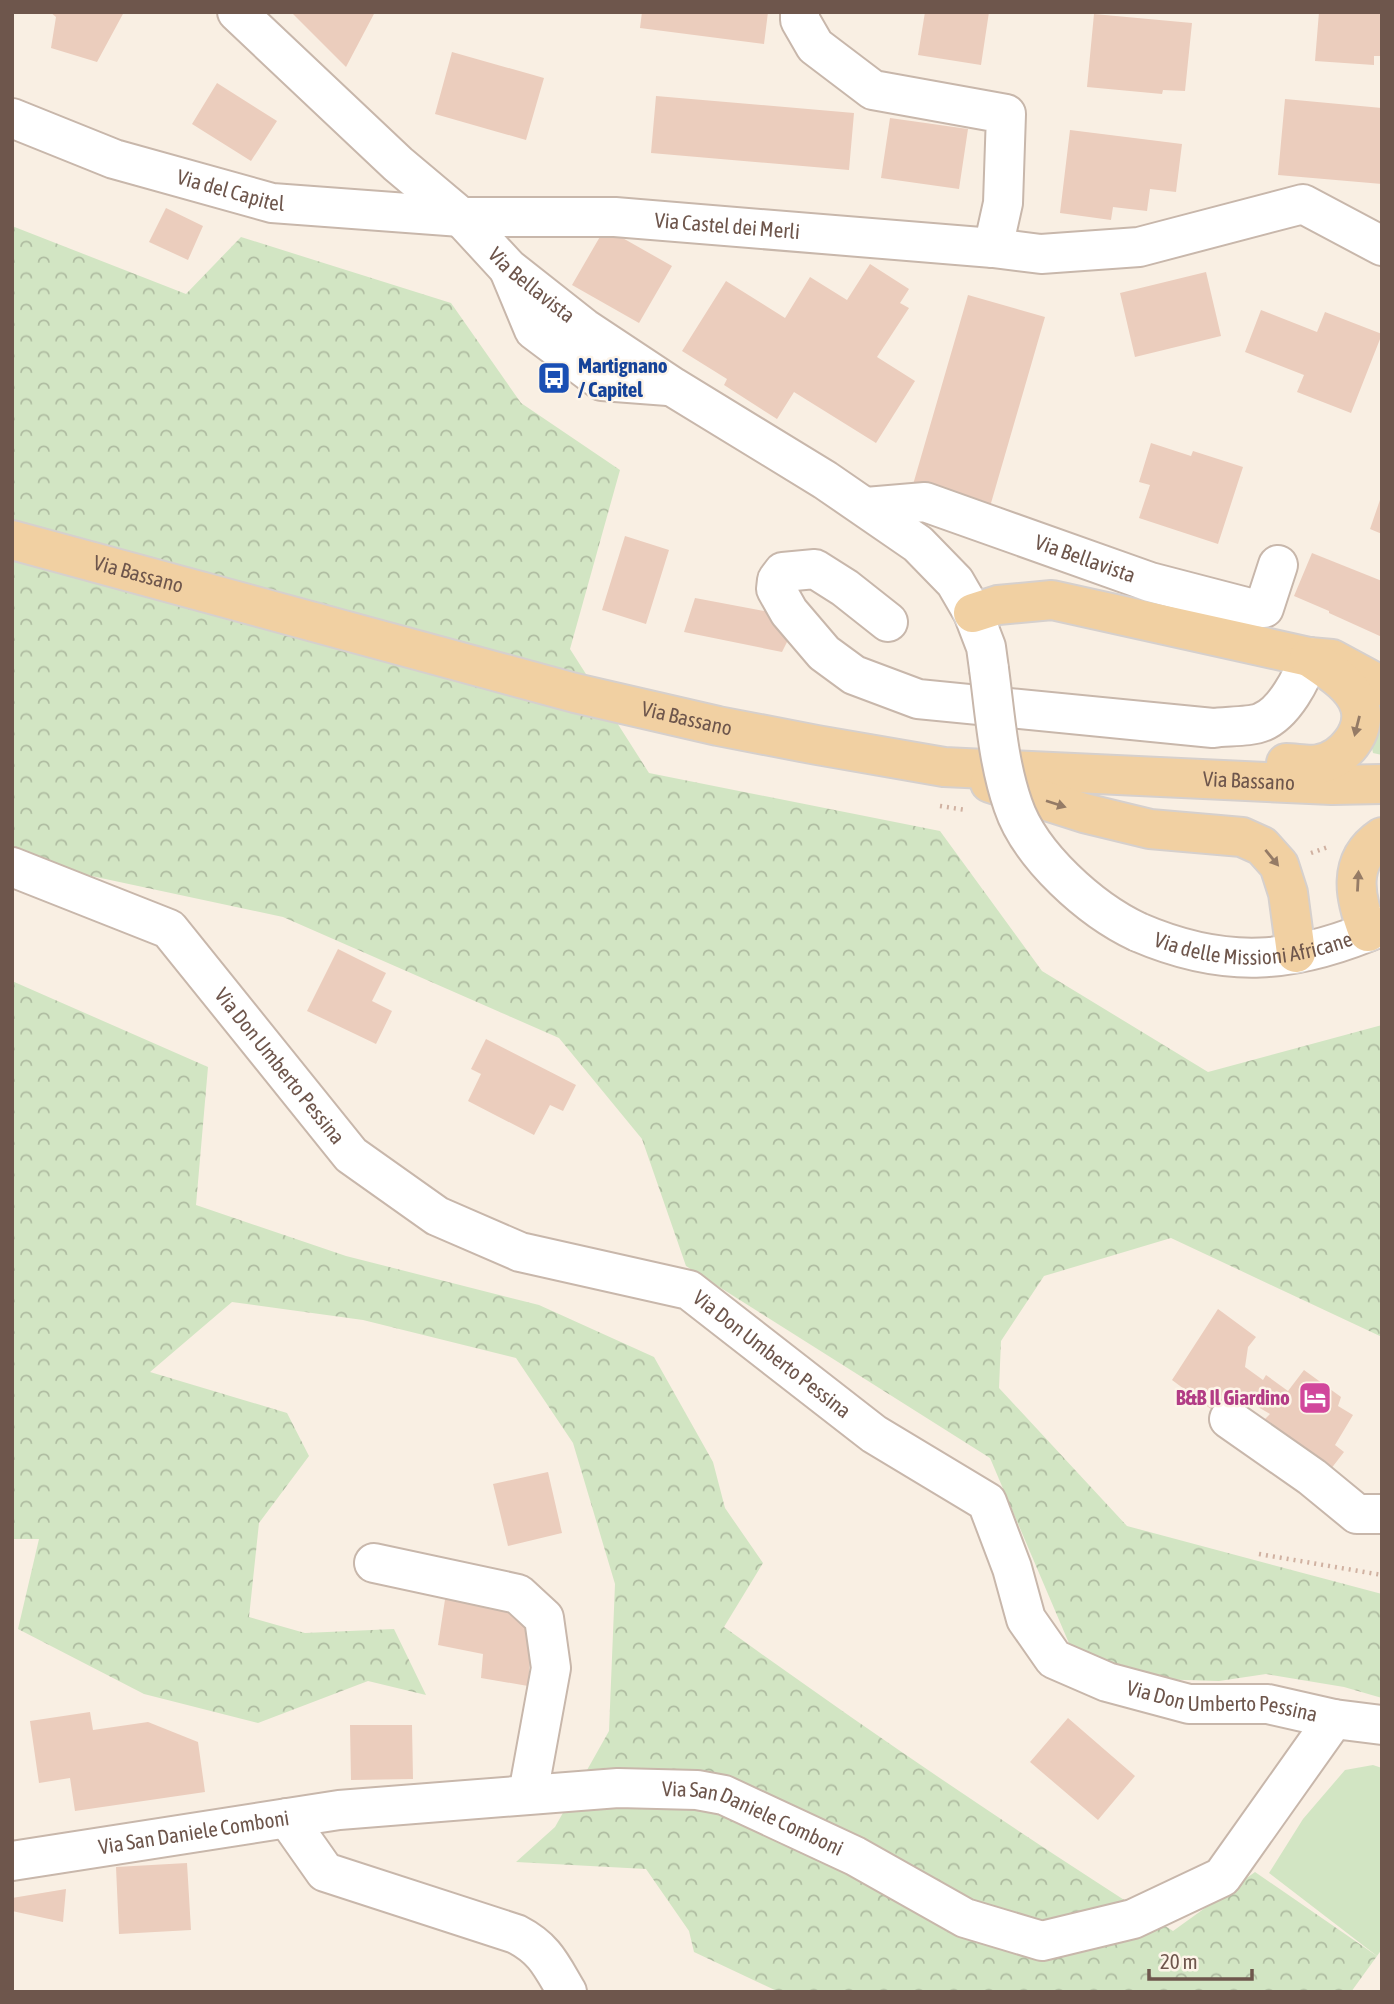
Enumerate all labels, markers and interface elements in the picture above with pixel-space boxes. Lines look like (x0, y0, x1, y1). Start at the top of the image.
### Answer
street label: Via del Capitel (174, 164, 286, 215)
street label: Via Castel dei Merli (654, 207, 801, 243)
street label: Via Bellavista (484, 242, 580, 327)
place label: Martignano / Capitel (578, 353, 668, 401)
bus stop icon: Martignano / Capitel (535, 359, 573, 397)
street label: Via Bellavista (1032, 529, 1139, 587)
street label: Via Bassano (91, 550, 186, 597)
street label: Via Bassano (639, 696, 734, 739)
one-way arrow (1351, 716, 1362, 738)
street label: Via Bassano (1202, 766, 1295, 794)
one-way arrow (1046, 799, 1067, 810)
one-way arrow (1264, 849, 1280, 867)
one-way arrow (1352, 870, 1363, 892)
street label: Via delle Missioni Africane (1151, 926, 1355, 969)
street label: Via Don Umberto Pessina (210, 983, 350, 1148)
street label: Via Don Umberto Pessina (689, 1285, 856, 1423)
hotel icon: B&B Il Giardino (1296, 1379, 1334, 1417)
place label: B&B Il Giardino (1176, 1385, 1290, 1409)
street label: Via Don Umberto Pessina (1124, 1675, 1320, 1726)
street label: Via San Daniele Comboni (662, 1776, 847, 1860)
street label: Via San Daniele Comboni (97, 1805, 291, 1858)
scale bar (1149, 1938, 1252, 1982)
text: 20 m (1160, 1949, 1198, 1973)

